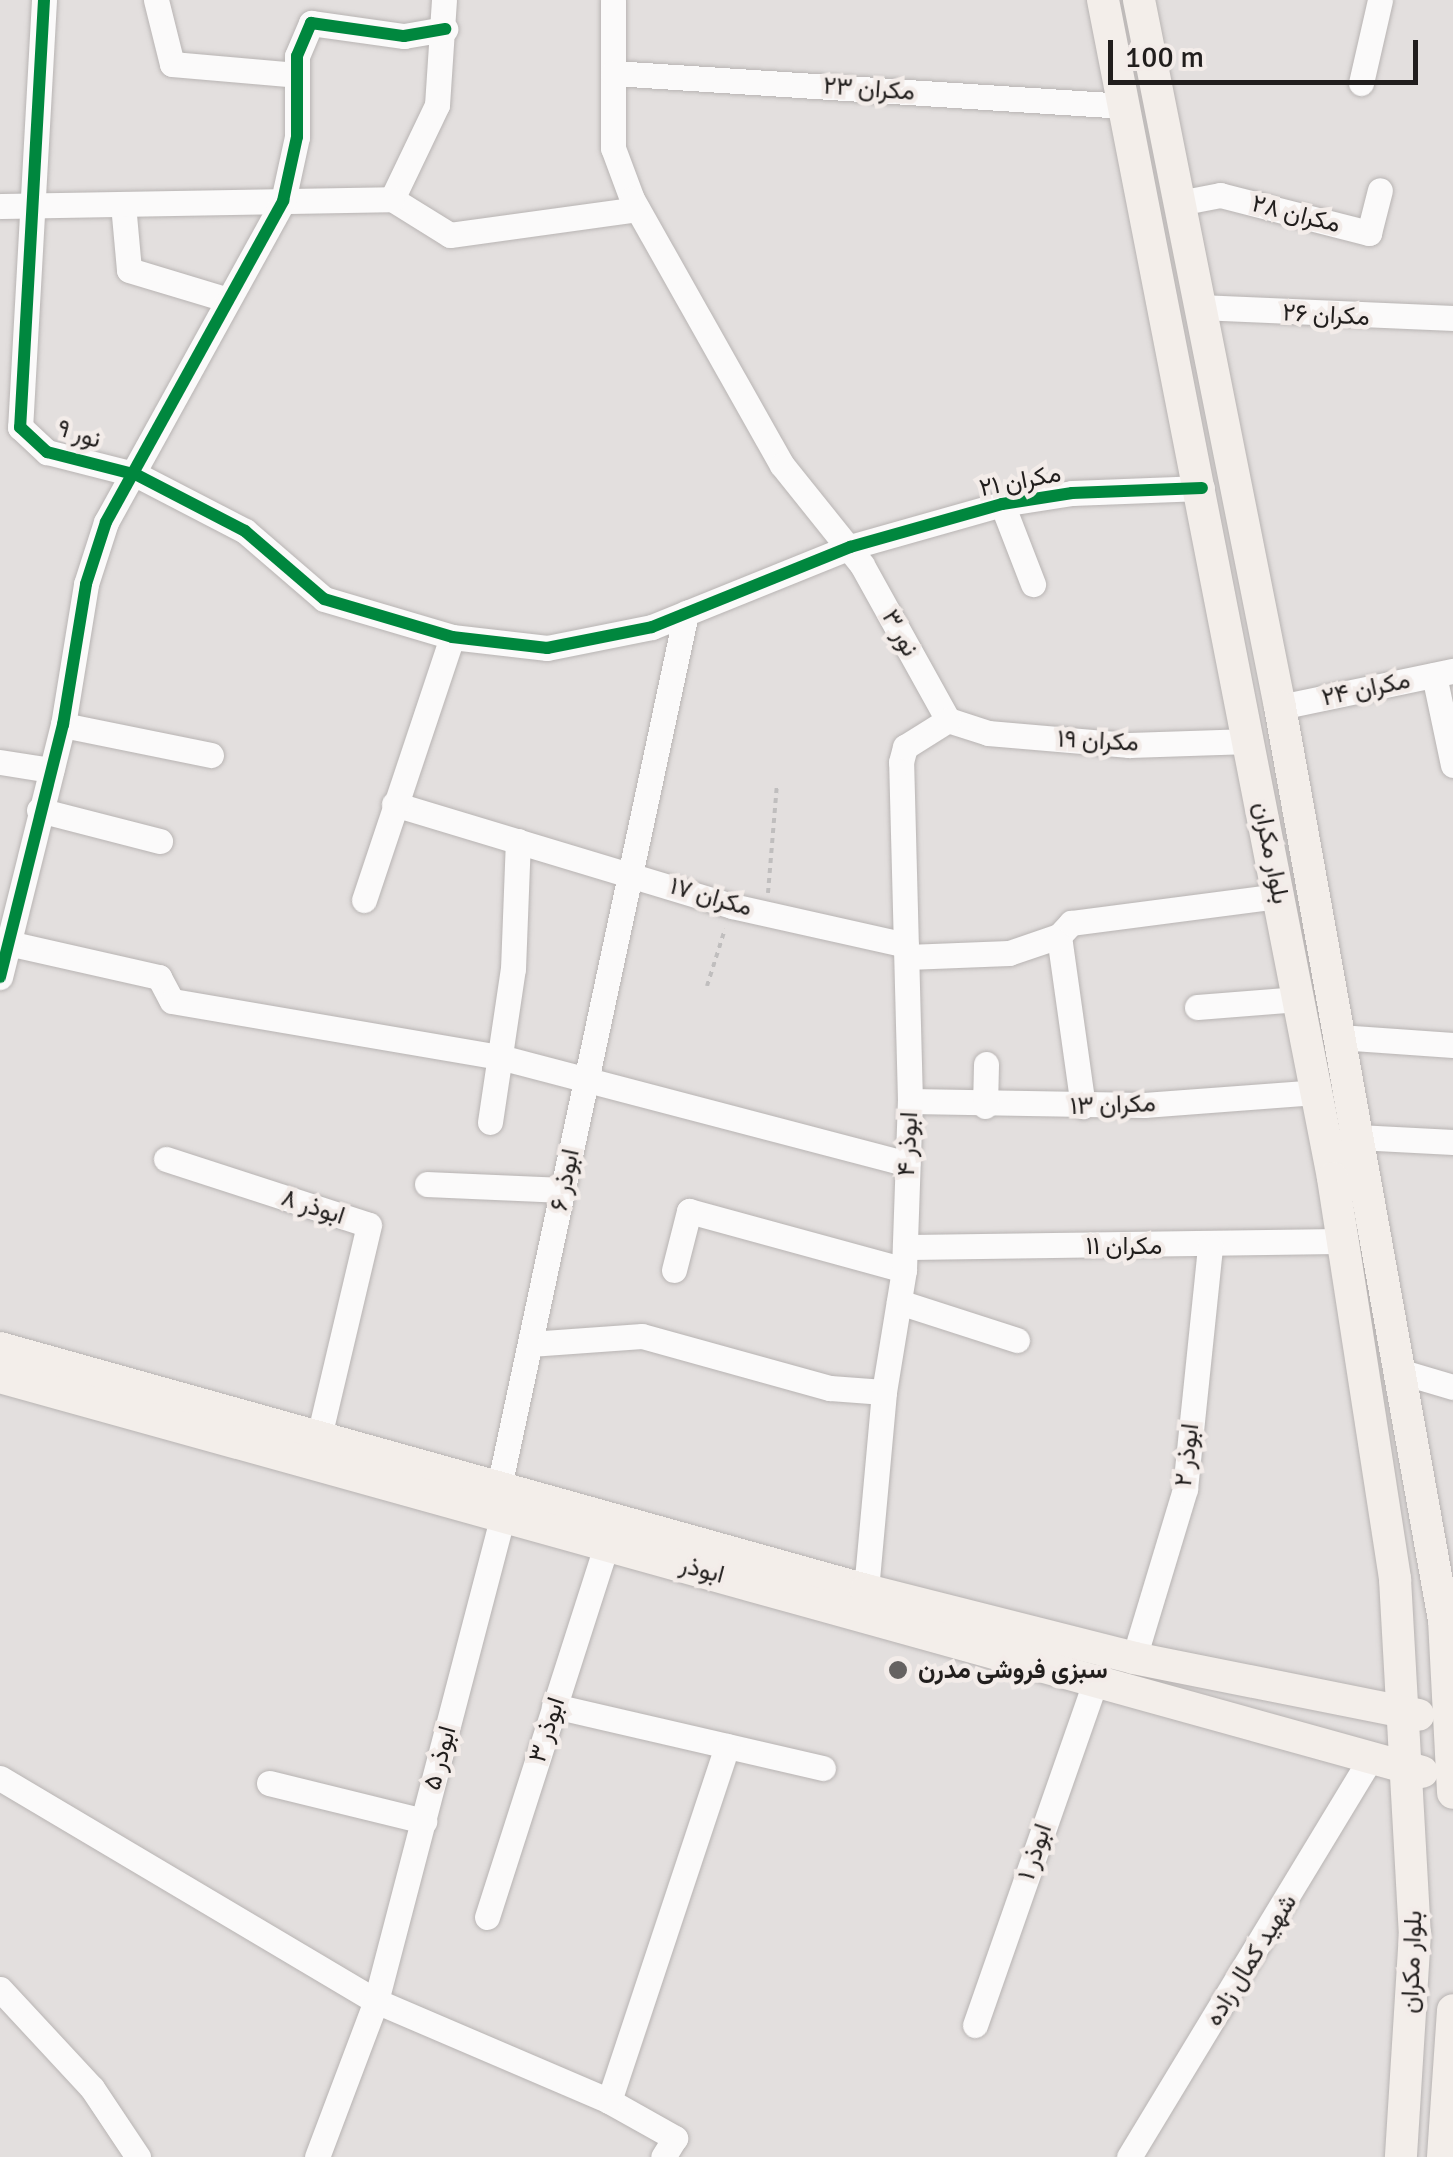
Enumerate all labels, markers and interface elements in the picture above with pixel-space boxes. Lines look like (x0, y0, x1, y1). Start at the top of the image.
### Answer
scale bar (1113, 20, 1423, 82)
text: 100 m (1125, 39, 1204, 76)
street label: مکران ۲۳ (822, 71, 916, 107)
street label: مکران ۲۸ (1249, 189, 1343, 239)
street label: مکران ۲۶ (1282, 298, 1370, 332)
street label: نور ۹ (53, 413, 105, 455)
street label: مکران ۲۱ (977, 458, 1063, 504)
street label: نور ۳ (875, 604, 925, 662)
street label: مکران ۲۴ (1319, 665, 1413, 713)
street label: مکران ۱۹ (1057, 724, 1139, 758)
street label: بلوار مکران (1246, 800, 1296, 906)
street label: مکران ۱۷ (666, 871, 756, 923)
street label: مکران ۱۳ (1070, 1089, 1156, 1121)
street label: ابوذر ۴ (891, 1111, 925, 1177)
street label: ابوذر ۶ (544, 1146, 586, 1214)
street label: ابوذر ۸ (277, 1183, 349, 1231)
street label: مکران ۱۱ (1086, 1231, 1162, 1261)
street label: ابوذر ۲ (1168, 1422, 1206, 1488)
street label: ابوذر (676, 1550, 728, 1590)
place label: سبزی فروشی مدرن (918, 1655, 1108, 1685)
marker: سبزی فروشی مدرن (887, 1659, 909, 1681)
street label: ابوذر ۳ (522, 1694, 572, 1766)
street label: ابوذر ۵ (417, 1723, 463, 1793)
street label: ابوذر ۱ (1011, 1820, 1059, 1884)
street label: شهید کمال زاده (1199, 1889, 1303, 2031)
street label: بلوار مکران (1395, 1910, 1429, 2014)

